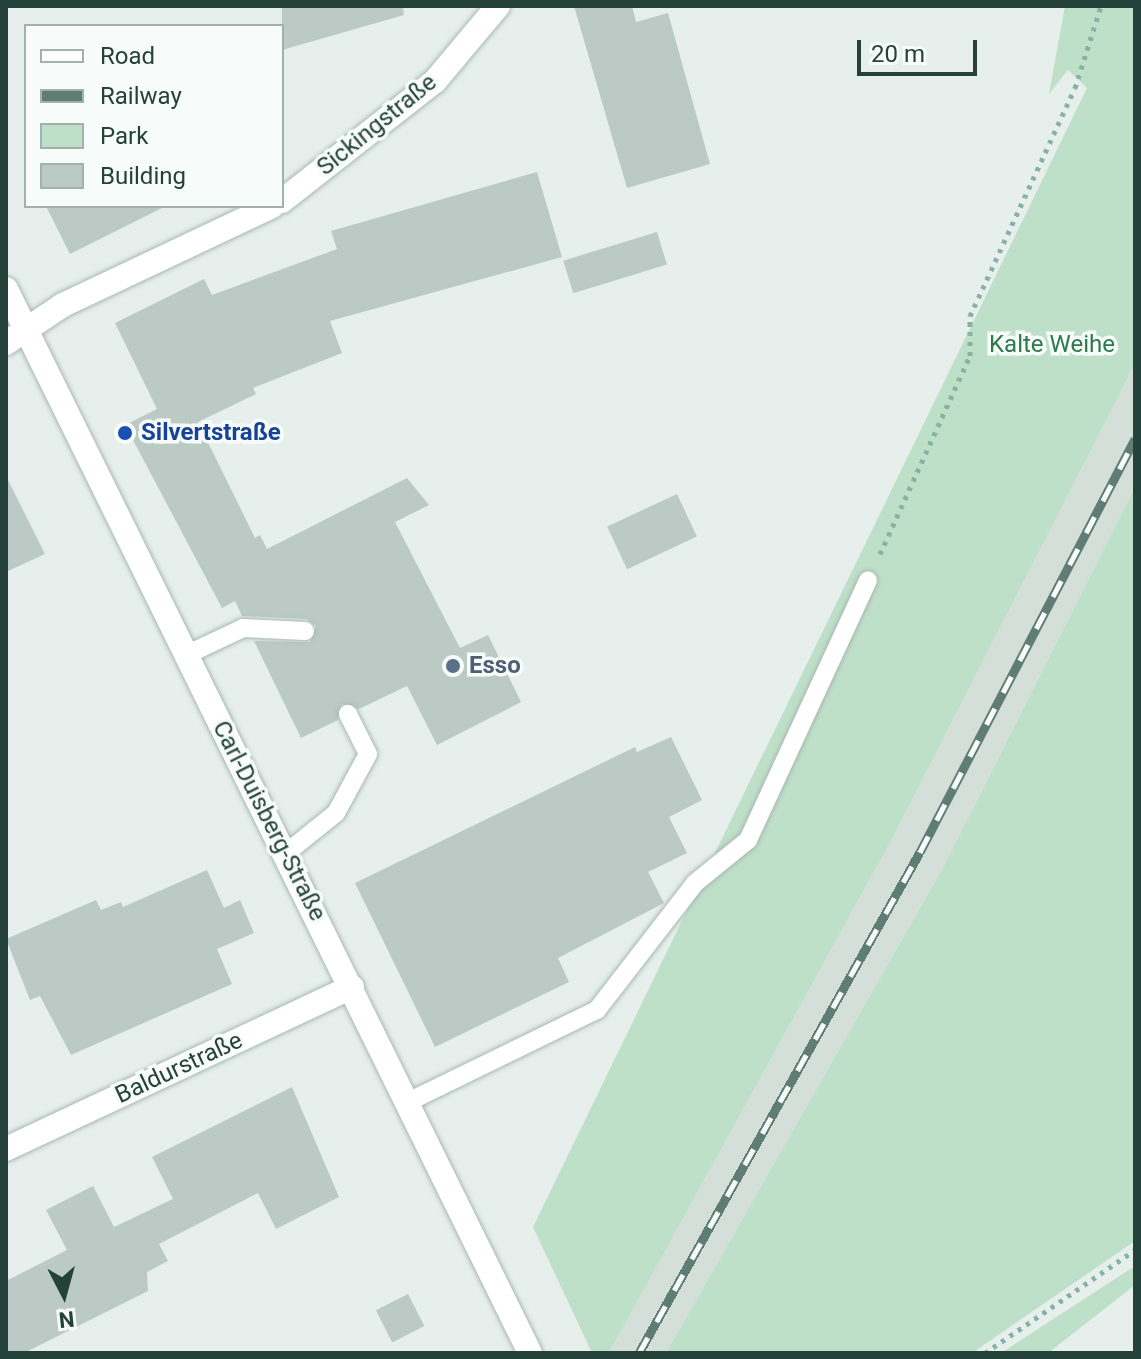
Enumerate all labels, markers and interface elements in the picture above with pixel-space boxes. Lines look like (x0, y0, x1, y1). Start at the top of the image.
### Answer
legend (24, 24, 284, 208)
scale bar (861, 24, 981, 74)
text: 20 m (871, 40, 925, 68)
text: Road (100, 42, 155, 70)
street label: Sickingstraße (311, 68, 443, 182)
text: Railway (100, 82, 182, 110)
text: Park (100, 122, 148, 150)
text: Building (100, 162, 186, 190)
park label: Kalte Weihe (989, 331, 1115, 359)
place label: Silvertstraße (141, 419, 281, 447)
marker: Silvertstraße (116, 424, 134, 442)
place label: Esso (469, 652, 521, 680)
marker: Esso (444, 657, 462, 675)
street label: Carl-Duisberg-Straße (206, 716, 332, 926)
street label: Baldurstraße (111, 1026, 247, 1110)
north arrow (24, 1255, 104, 1335)
text: N (58, 1306, 76, 1333)

